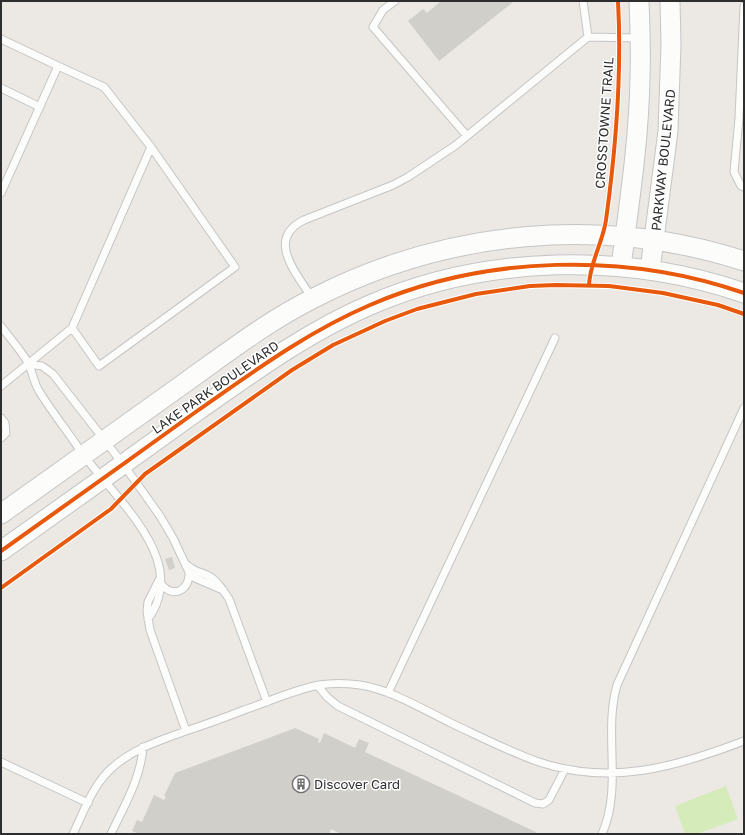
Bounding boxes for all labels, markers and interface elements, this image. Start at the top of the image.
street label: CROSSTOWNE TRAIL [591,56,617,189]
street label: PARKWAY BOULEVARD [648,88,678,232]
street label: LAKE PARK BOULEVARD [148,337,282,437]
building icon: Discover Card [291,774,311,794]
place label: Discover Card [314,776,400,792]

